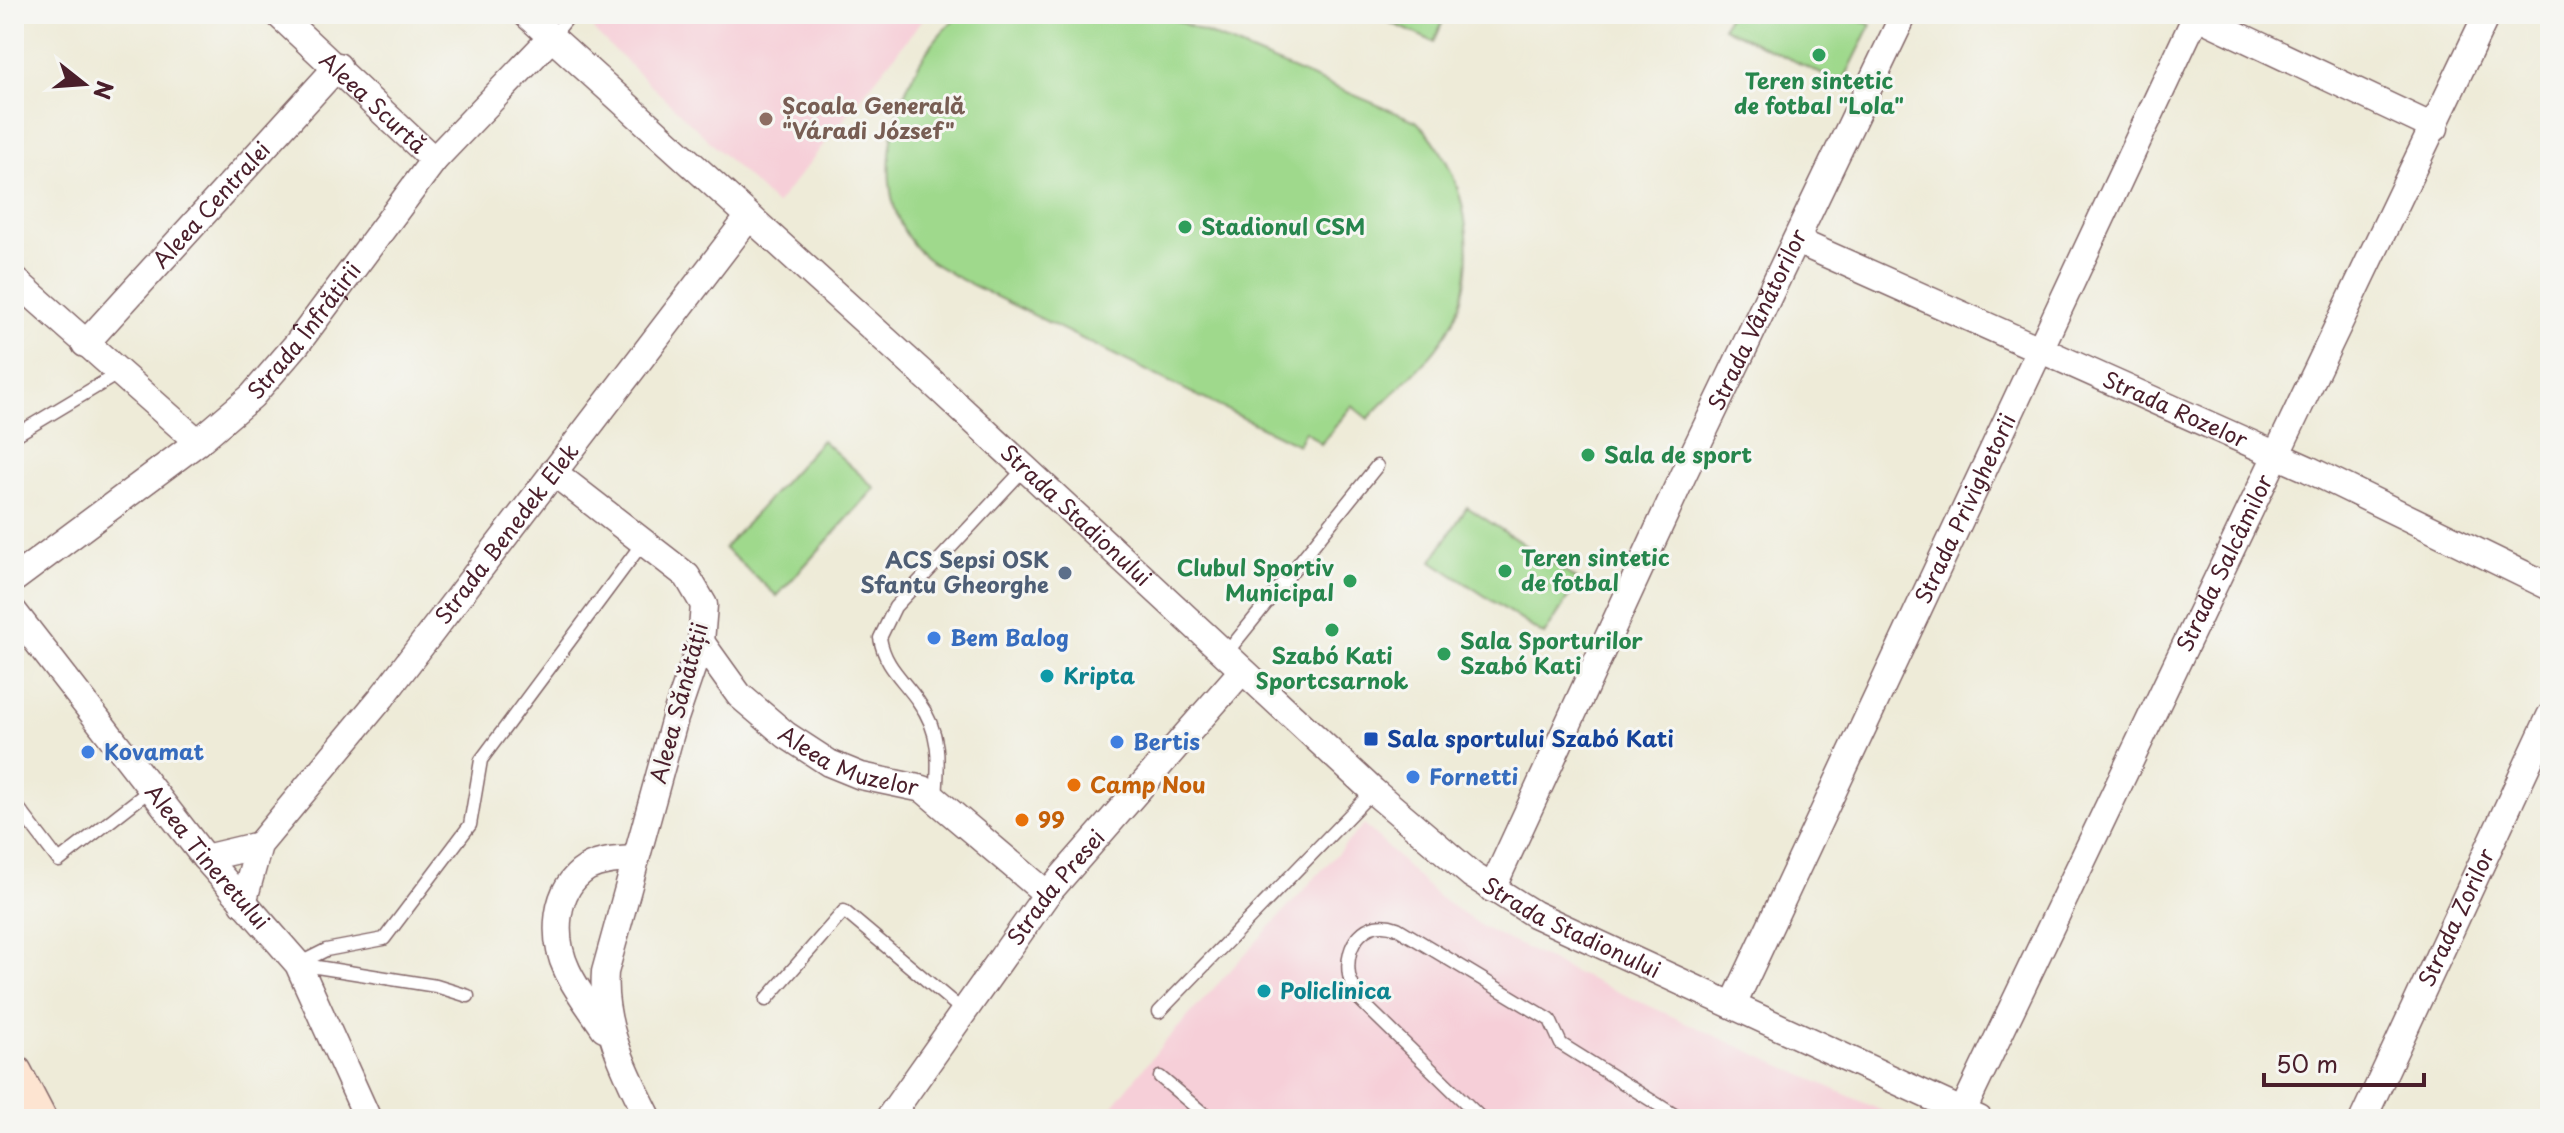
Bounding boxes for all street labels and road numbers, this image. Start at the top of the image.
street label: Aleea Scurtă [313,43,435,160]
street label: Aleea Centralei [144,133,277,275]
street label: Strada Vânătorilor [1698,222,1814,415]
street label: Strada Înfrățirii [238,254,368,406]
street label: Strada Rozelor [2098,362,2254,455]
street label: Strada Privighetorii [1905,407,2023,609]
street label: Strada Benedek Elek [426,435,586,630]
street label: Strada Stadionului [994,435,1160,593]
street label: Strada Salcâmilor [2167,468,2280,657]
street label: Aleea Sănătății [640,619,715,787]
street label: Aleea Muzelor [773,717,923,803]
street label: Aleea Tineretului [138,776,278,936]
street label: Strada Presei [998,821,1111,952]
street label: Strada Zorilor [2409,842,2502,992]
street label: Strada Stadionului [1476,868,1666,985]

